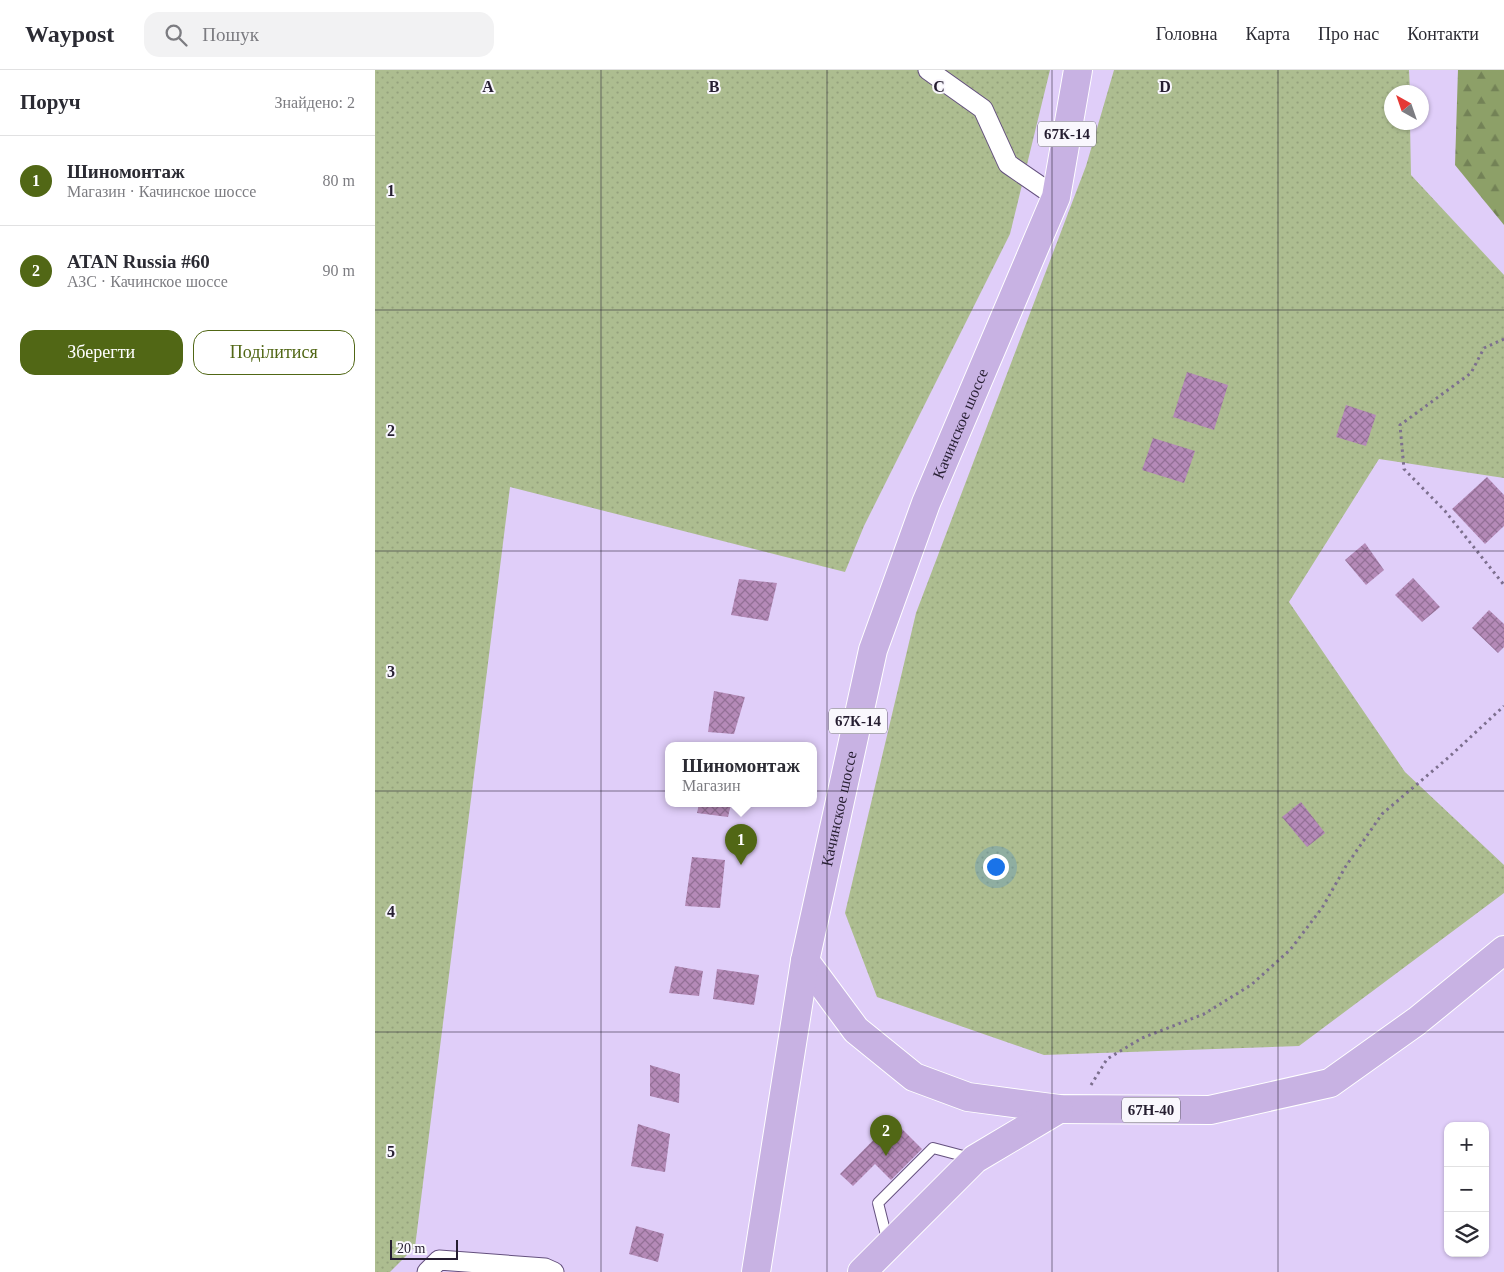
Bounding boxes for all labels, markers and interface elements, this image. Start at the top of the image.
search box [144,12,494,57]
text: Waypost [25,21,114,47]
icon: search [162,21,190,49]
text: Пошук [202,24,259,45]
text: Головна [1156,24,1217,44]
text: Карта [1245,24,1290,44]
text: Про нас [1318,24,1379,44]
text: Контакти [1407,24,1479,44]
text: A [482,78,494,95]
text: B [709,78,720,95]
text: C [933,78,945,95]
text: D [1159,78,1171,95]
north arrow [1384,85,1429,130]
text: Поруч [20,90,81,114]
text: Знайдено: 2 [275,94,355,111]
road number: 67К-14 [1038,122,1096,146]
text: Шиномонтаж [67,161,185,182]
text: 1 [32,172,40,189]
text: 80 m [323,172,355,189]
text: 1 [387,182,395,199]
text: Магазин · Качинское шоссе [67,183,256,200]
text: ATAN Russia #60 [67,251,210,272]
text: 2 [32,262,40,279]
text: 90 m [323,262,355,279]
text: АЗС · Качинское шоссе [67,273,228,290]
button: Зберегти [20,330,183,375]
button: Поділитися [193,330,355,375]
street label: Качинское шоссе [929,366,991,481]
text: 2 [387,422,395,439]
text: 3 [387,663,395,680]
road number: 67К-14 [829,708,887,734]
popup [665,742,817,807]
street label: Качинское шоссе [817,749,859,868]
text: Шиномонтаж [682,755,800,776]
text: Магазин [682,777,740,794]
pin: 1 [725,824,757,865]
your location [983,854,1009,880]
text: 4 [387,903,395,920]
road number: 67H-40 [1122,1098,1180,1122]
pin: 2 [870,1115,902,1156]
map controls [1444,1122,1489,1257]
button: + [1444,1122,1489,1167]
text: 5 [387,1143,395,1160]
button: − [1444,1167,1489,1212]
button: layers [1444,1212,1489,1257]
scale bar [390,1237,457,1260]
text: 20 m [397,1241,425,1256]

